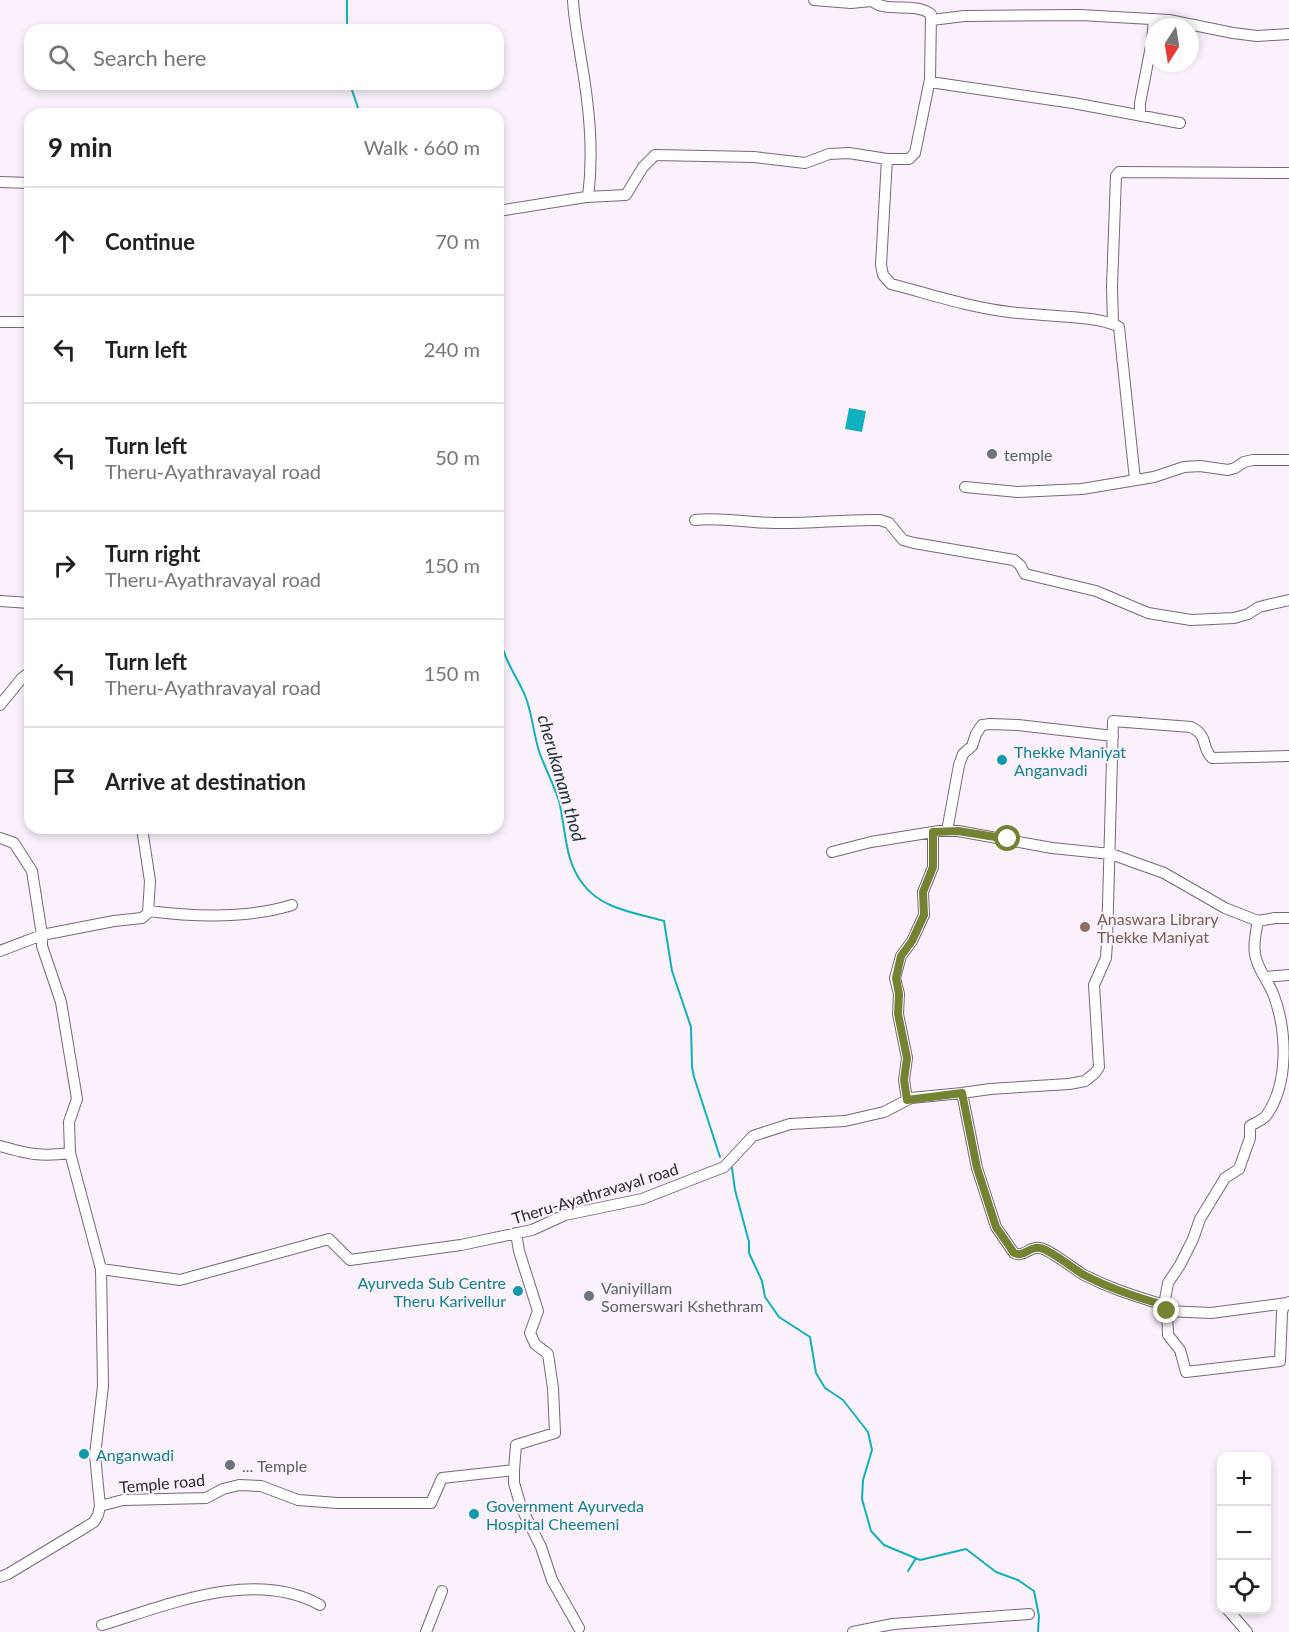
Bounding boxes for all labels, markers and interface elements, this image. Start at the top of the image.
north arrow [1145,18,1199,72]
search box [24,24,504,90]
icon: search [45,41,78,74]
text: Search here [93,44,206,71]
text: 9 min [48,131,112,163]
text: Walk · 660 m [364,135,480,159]
icon: ahead [48,225,81,258]
text: Continue [105,228,195,255]
text: 70 m [435,229,480,253]
icon: left [48,333,81,366]
text: Turn left [105,336,187,363]
text: 240 m [424,337,480,361]
text: Turn left [105,432,187,459]
icon: left [48,441,81,474]
text: 50 m [435,445,480,469]
place label: temple [1004,445,1053,464]
marker: temple [985,447,999,461]
text: Theru-Ayathravayal road [105,459,321,483]
text: Turn right [105,540,200,567]
icon: right [48,549,81,582]
text: 150 m [424,553,480,577]
text: Theru-Ayathravayal road [105,567,321,591]
text: Turn left [105,648,187,675]
icon: left [48,657,81,690]
text: 150 m [424,661,480,685]
text: Theru-Ayathravayal road [105,675,321,699]
water label: cherukanam thod [533,712,591,844]
place label: Thekke Maniyat Anganvadi [1014,742,1126,779]
marker: Thekke Maniyat Anganvadi [995,753,1009,767]
icon: arrive [48,765,81,798]
text: Arrive at destination [105,768,306,795]
route start [994,825,1020,851]
place label: Anaswara Library Thekke Maniyat [1097,909,1219,946]
marker: Anaswara Library Thekke Maniyat [1078,920,1092,934]
street label: Theru-Ayathravayal road [510,1159,680,1227]
place label: Ayurveda Sub Centre Theru Karivellur [357,1273,506,1310]
place label: Vaniyillam Somerswari Kshethram [601,1278,763,1315]
marker: Ayurveda Sub Centre Theru Karivellur [511,1284,525,1298]
marker: Vaniyillam Somerswari Kshethram [582,1289,596,1303]
route end [1153,1297,1179,1323]
place label: Anganwadi [96,1445,174,1464]
marker: Anganwadi [77,1447,91,1461]
map controls [1217,1452,1271,1614]
button: + [1217,1452,1271,1506]
place label: ... Temple [242,1456,307,1475]
marker: ... Temple [223,1458,237,1472]
street label: Temple road [118,1470,206,1496]
place label: Government Ayurveda Hospital Cheemeni [486,1496,644,1533]
button: − [1217,1506,1271,1560]
marker: Government Ayurveda Hospital Cheemeni [467,1507,481,1521]
button: locate [1217,1560,1271,1614]

